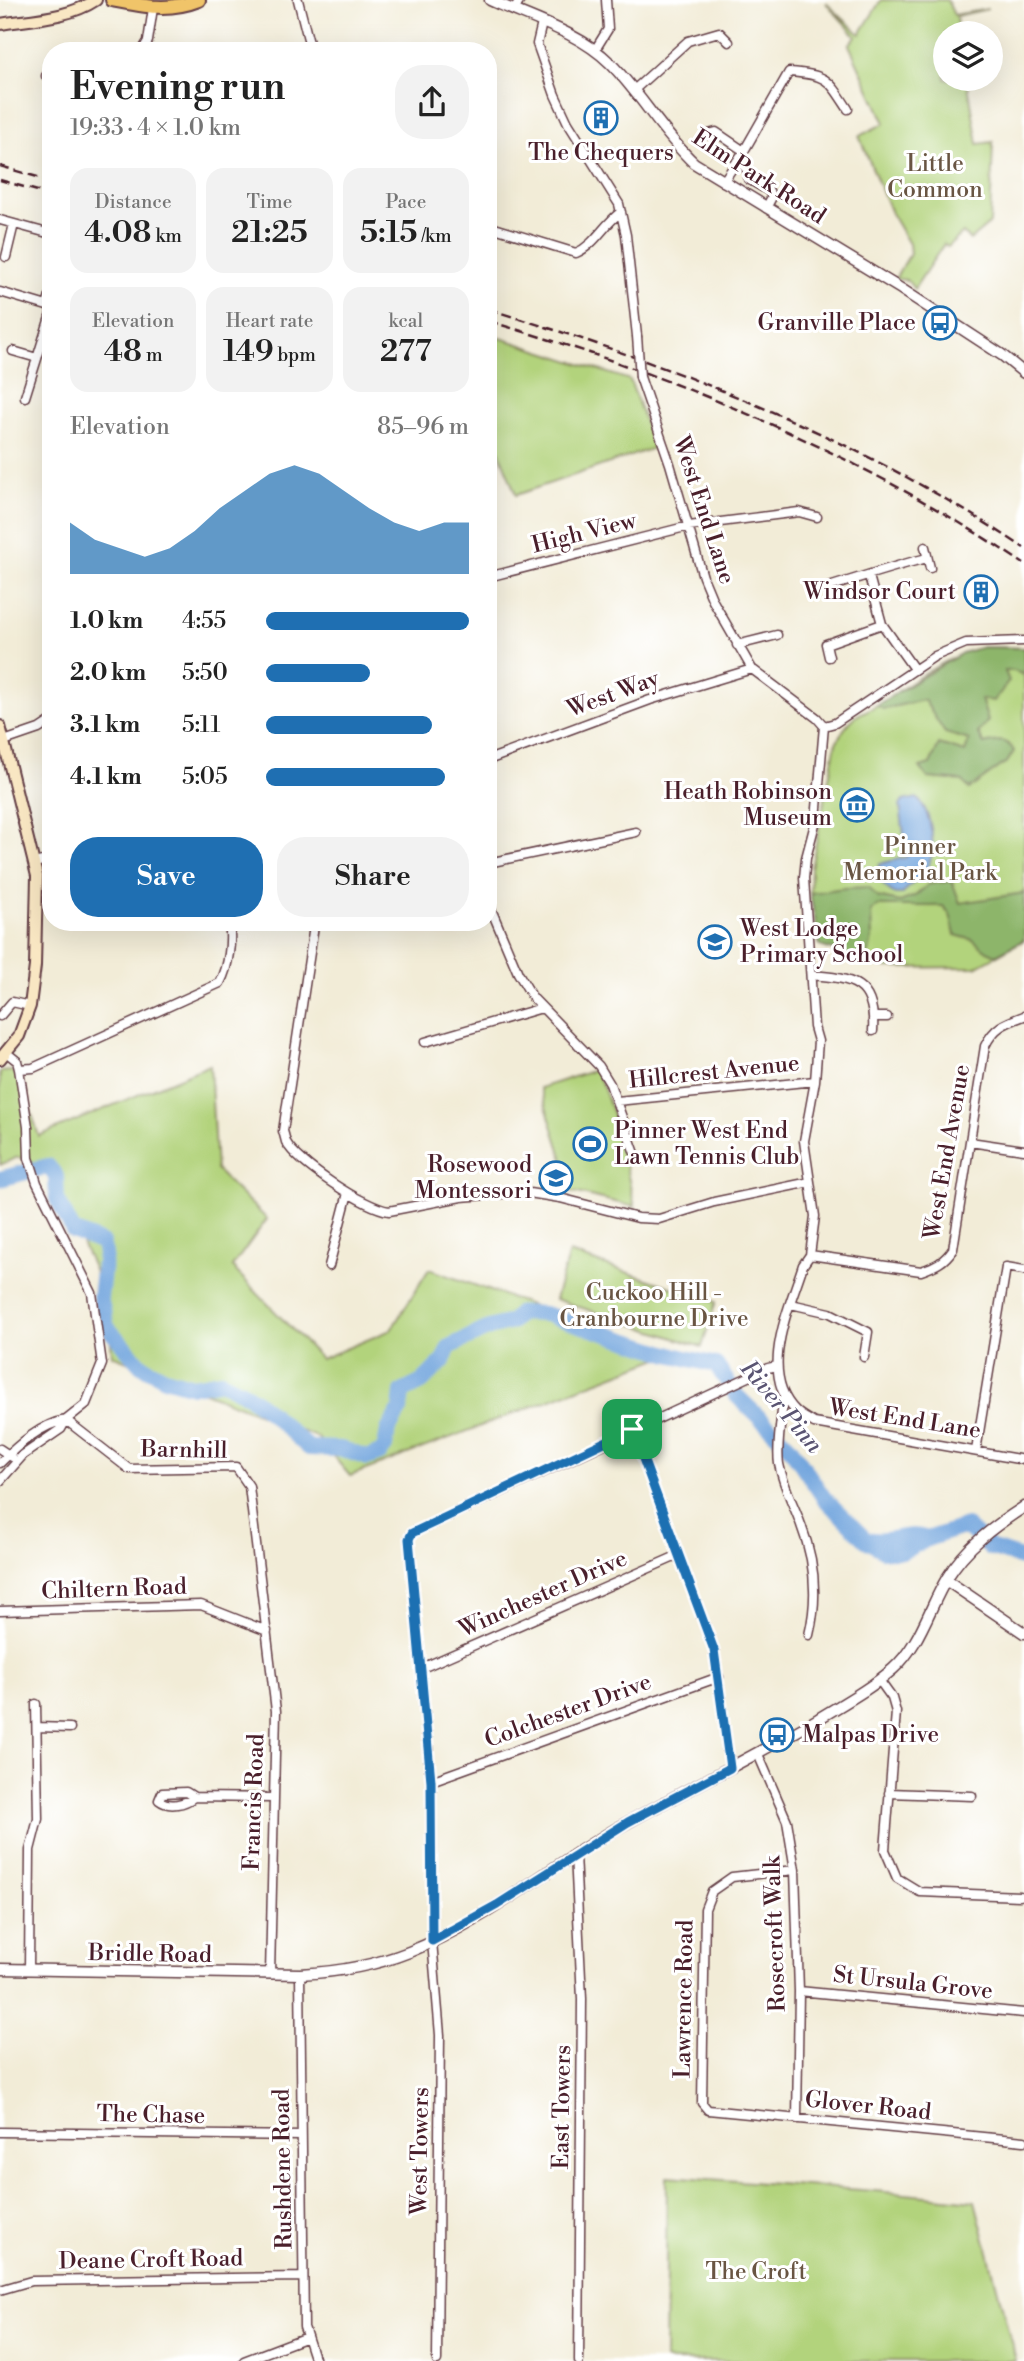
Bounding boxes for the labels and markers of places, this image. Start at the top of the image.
building icon: The Chequers [582,99,620,137]
place label: The Chequers [528,139,674,167]
bus stop icon: Granville Place [921,304,959,342]
place label: Granville Place [758,309,916,337]
building icon: Windsor Court [962,573,1000,611]
place label: Windsor Court [802,578,956,606]
place label: Heath Robinson Museum [664,778,832,832]
museum icon: Heath Robinson Museum [838,786,876,824]
place label: West Lodge Primary School [739,915,903,969]
school or university icon: West Lodge Primary School [696,923,734,961]
place label: Pinner West End Lawn Tennis Club [614,1117,799,1171]
sports icon: Pinner West End Lawn Tennis Club [571,1125,609,1163]
place label: Rosewood Montessori [414,1151,532,1205]
school or university icon: Rosewood Montessori [537,1159,575,1197]
pin [602,1399,662,1459]
bus stop icon: Malpas Drive [758,1716,796,1754]
place label: Malpas Drive [802,1721,939,1749]

